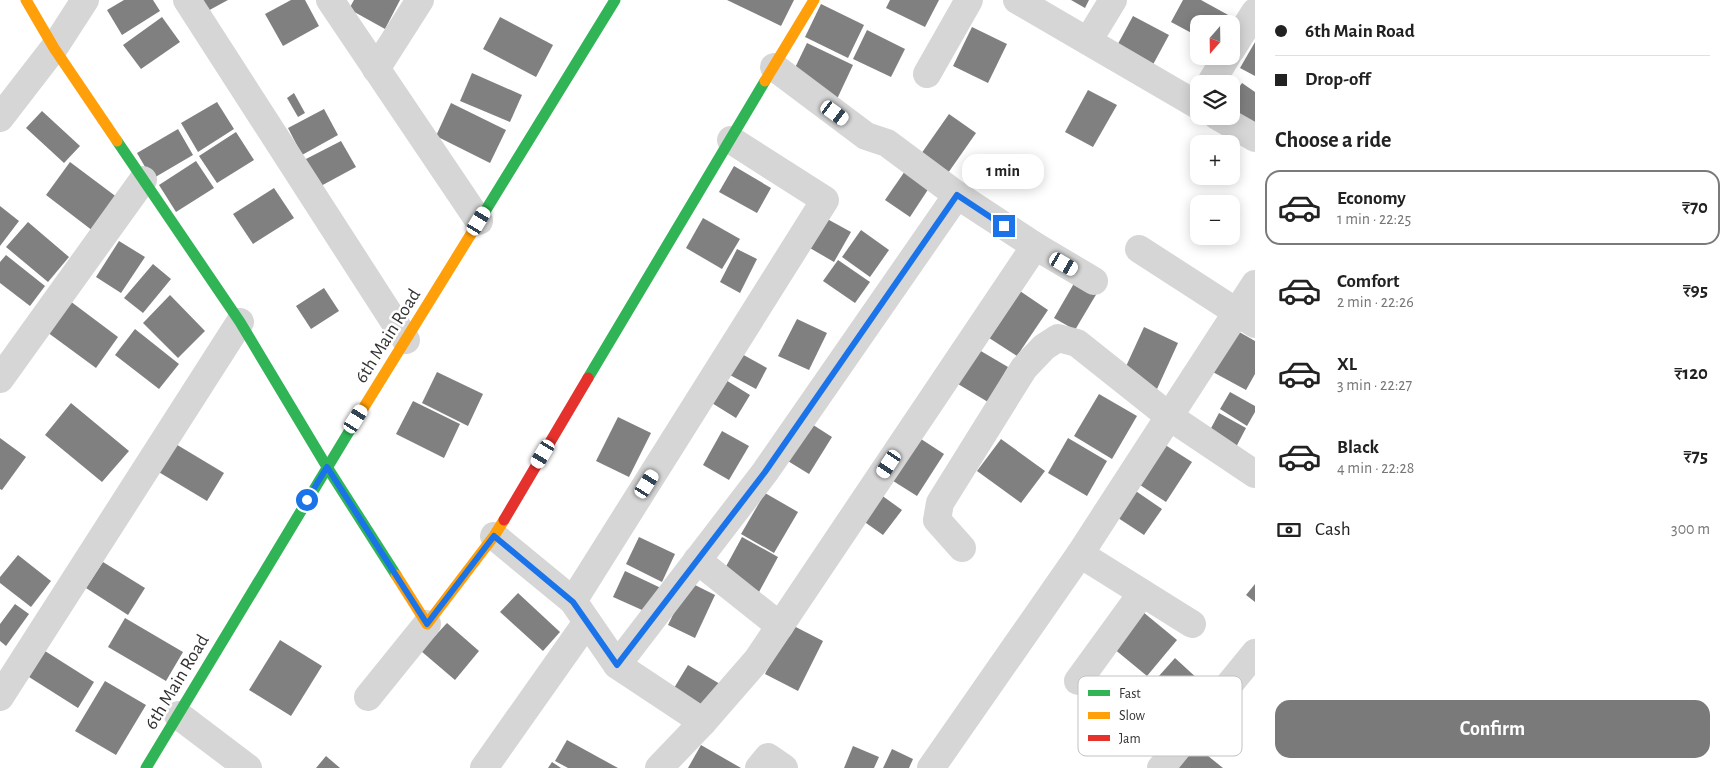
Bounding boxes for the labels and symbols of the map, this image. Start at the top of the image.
north arrow [1190,15,1240,65]
car [818,98,851,128]
callout: 1 min [963,154,1045,188]
car [464,204,493,238]
route end [993,215,1015,237]
car [1047,250,1080,278]
street label: 6th Main Road [352,286,424,386]
car [341,402,370,436]
car [528,437,557,471]
car [874,447,903,481]
car [632,467,661,501]
route start [296,489,318,511]
street label: 6th Main Road [141,631,213,733]
legend [1078,676,1242,756]
text: Fast [1119,687,1141,701]
text: Slow [1119,709,1146,723]
text: Jam [1119,732,1141,746]

